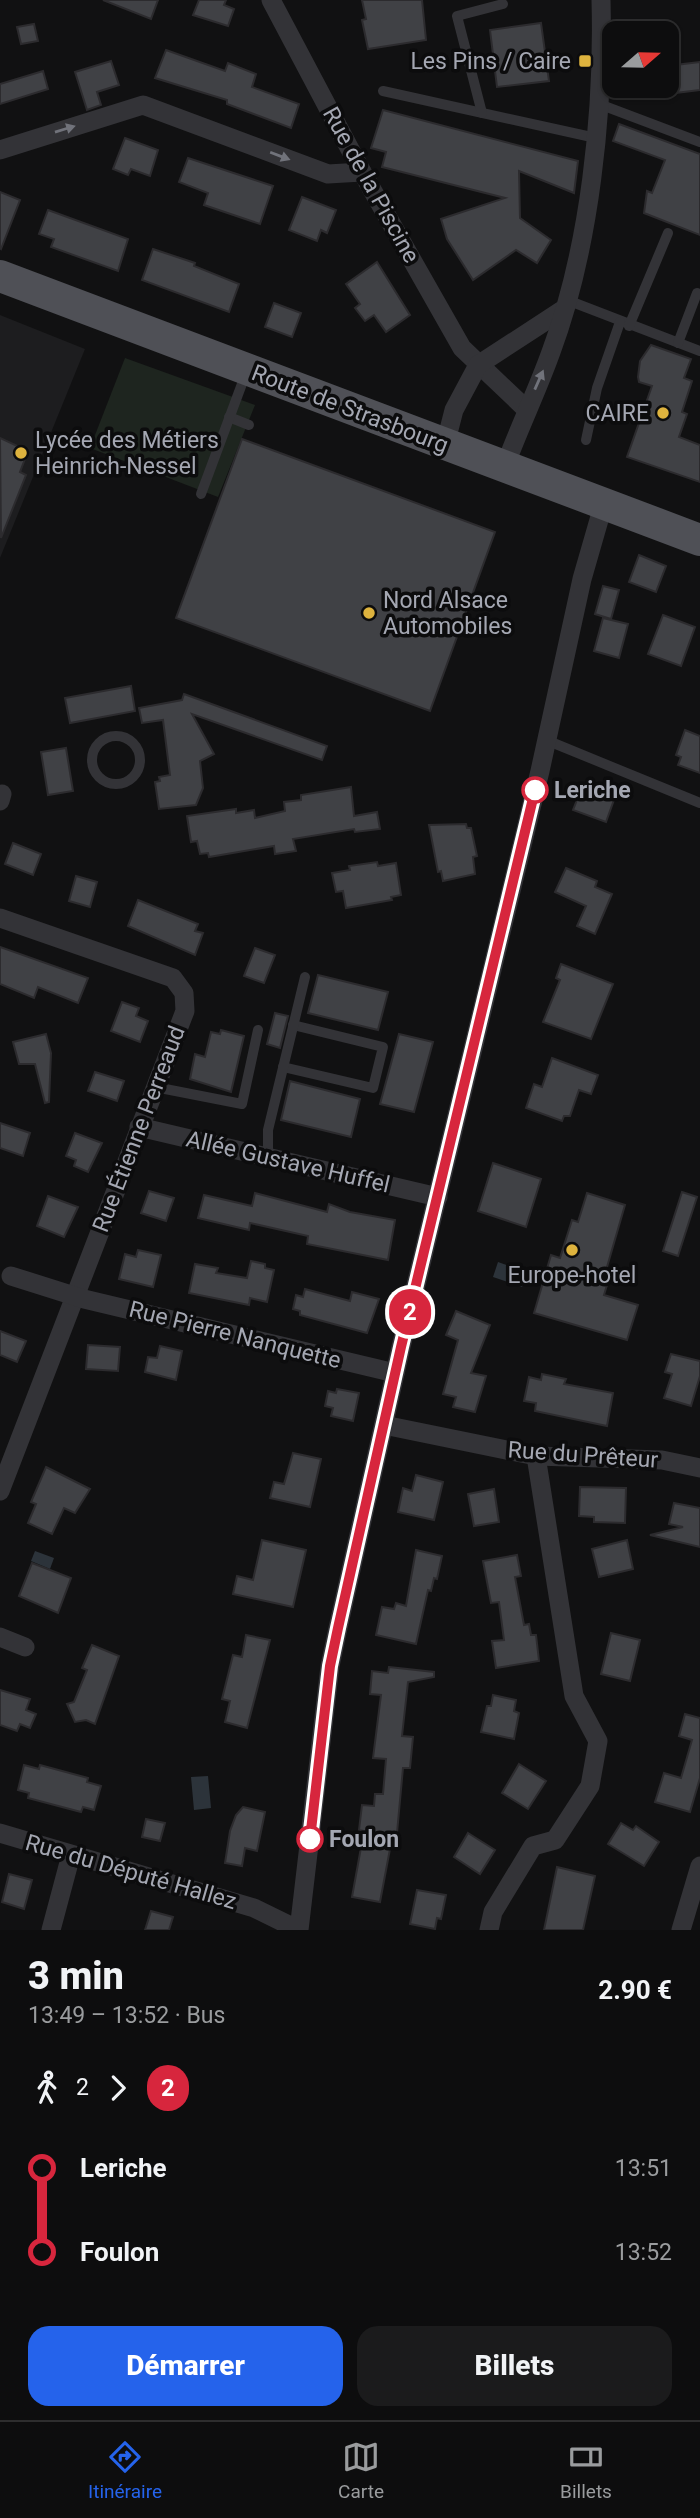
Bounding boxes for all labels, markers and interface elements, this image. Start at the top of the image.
north arrow [602,21,679,98]
map controls [602,21,679,98]
place label: Les Pins / Caire [410,48,571,75]
marker: Les Pins / Caire [577,53,593,69]
street label: Rue de la Piscine [317,102,425,268]
one-way arrow [55,124,76,134]
one-way arrow [269,151,290,162]
street label: Route de Strasbourg [248,359,452,459]
one-way arrow [533,370,545,390]
place label: CAIRE [586,400,649,427]
marker: CAIRE [655,405,671,421]
place label: Lycée des Métiers Heinrich-Nessel [35,427,219,480]
marker: Lycée des Métiers Heinrich-Nessel [13,445,29,461]
place label: Nord Alsace Automobiles [383,587,512,640]
marker: Nord Alsace Automobiles [361,605,377,621]
marker: Leriche [522,777,548,803]
place label: Leriche [554,777,631,804]
street label: Rue Étienne Perreaud [86,1022,191,1236]
street label: Allée Gustave Huffel [184,1125,392,1199]
marker: Europe-hotel [564,1242,580,1258]
place label: Europe-hotel [508,1262,636,1289]
line badge: 2 [387,1289,433,1335]
street label: Rue Pierre Nanquette [126,1296,344,1374]
text: 2 [403,1298,417,1326]
street label: Rue du Prêteur [507,1436,659,1474]
marker: Foulon [297,1826,323,1852]
place label: Foulon [329,1826,399,1853]
street label: Rue du Député Hallez [22,1829,240,1915]
text: 3 min [28,1954,124,1998]
text: 2.90 € [598,1975,672,2005]
text: 13:49 – 13:52 · Bus [28,2002,225,2029]
icon: walk [28,2069,66,2107]
icon: forward [99,2069,137,2107]
text: 2 [76,2074,89,2101]
text: 2 [161,2074,175,2102]
text: Leriche [80,2153,167,2183]
text: 13:51 [615,2155,672,2182]
text: Foulon [80,2237,159,2267]
text: 13:52 [615,2239,672,2266]
button: Démarrer [28,2326,343,2406]
button: Billets [357,2326,672,2406]
tab: Itinéraire [88,2438,162,2503]
tab: Carte [338,2438,384,2503]
tab: Billets [560,2438,612,2503]

